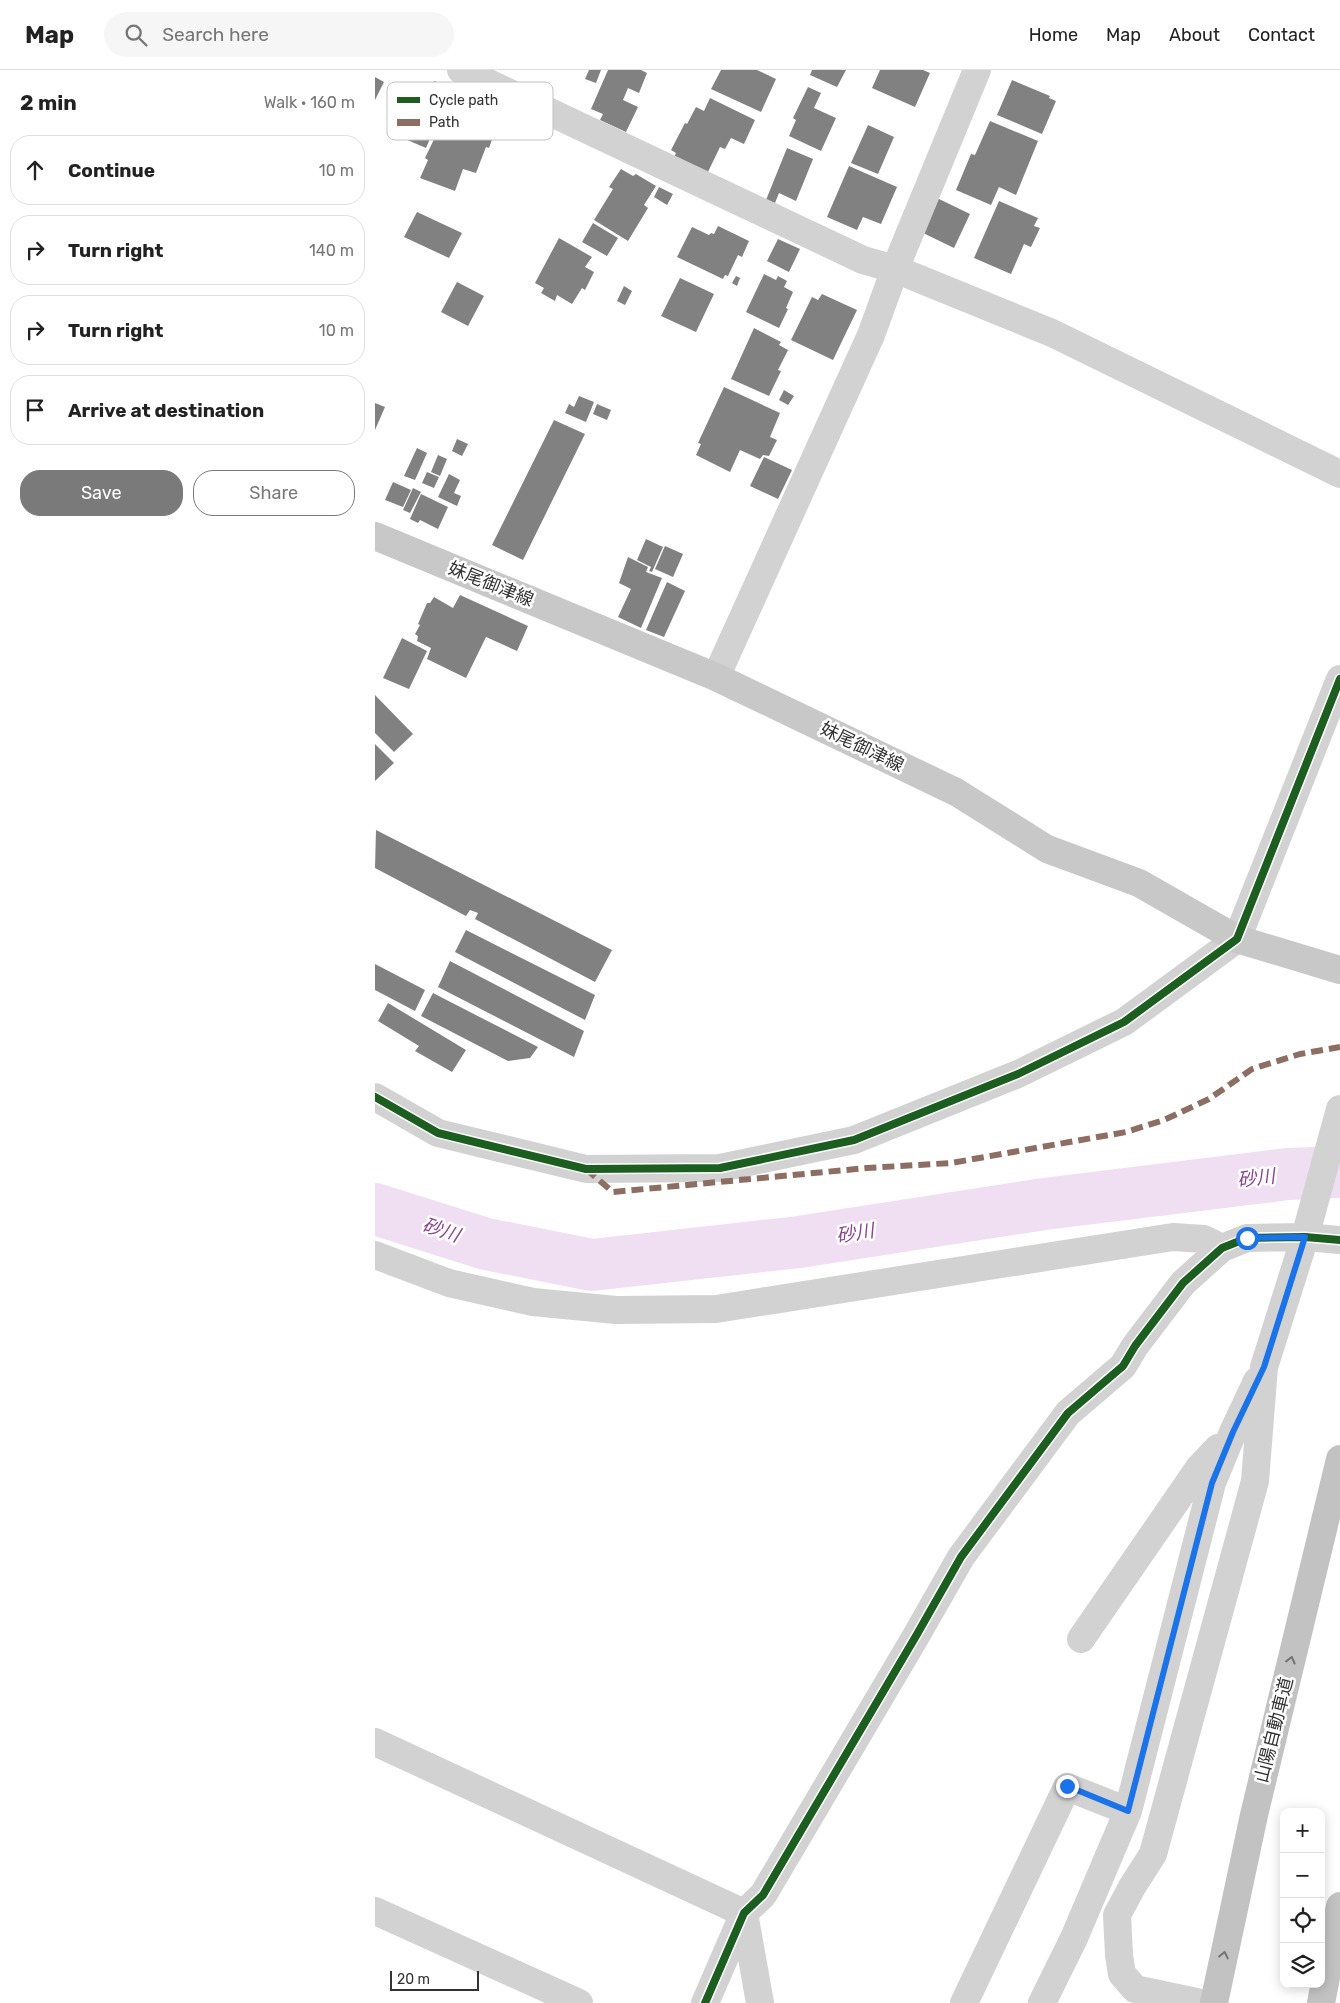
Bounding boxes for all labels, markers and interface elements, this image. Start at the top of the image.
search box [104,12,454,57]
text: Map [25,21,74,49]
icon: search [122,21,150,49]
text: Search here [162,23,269,46]
text: Home [1029,24,1078,46]
text: Map [1106,24,1141,46]
text: About [1169,24,1220,46]
text: Contact [1248,24,1315,46]
legend [387,82,553,140]
text: 2 min [20,90,77,115]
text: Cycle path [429,92,498,109]
text: Walk · 160 m [264,93,355,112]
text: Path [429,114,460,131]
icon: ahead [21,156,49,184]
text: Continue [68,159,155,182]
text: 10 m [319,161,354,180]
icon: right [21,236,49,264]
text: Turn right [68,239,163,262]
text: 140 m [309,241,354,260]
icon: right [21,316,49,344]
text: Turn right [68,319,163,342]
text: 10 m [319,321,354,340]
icon: arrive [21,396,49,424]
text: Arrive at destination [68,399,264,422]
button: Save [20,470,183,516]
button: Share [193,470,355,516]
street label: 妹尾御津線 [445,557,537,611]
street label: 妹尾御津線 [817,717,907,777]
water label: 砂川 [1236,1164,1278,1192]
water label: 砂川 [419,1213,465,1247]
water label: 砂川 [834,1218,878,1247]
route start [1236,1227,1259,1250]
one-way arrow [1285,1656,1296,1665]
street label: 山陽自動車道 [1250,1675,1298,1785]
route end [1056,1775,1079,1798]
map controls [1280,1808,1325,1988]
button: + [1280,1808,1325,1853]
button: − [1280,1853,1325,1898]
button: locate [1280,1898,1325,1943]
button: layers [1280,1943,1325,1988]
one-way arrow [1218,1951,1229,1960]
scale bar [390,1968,479,1991]
text: 20 m [397,1971,430,1988]

